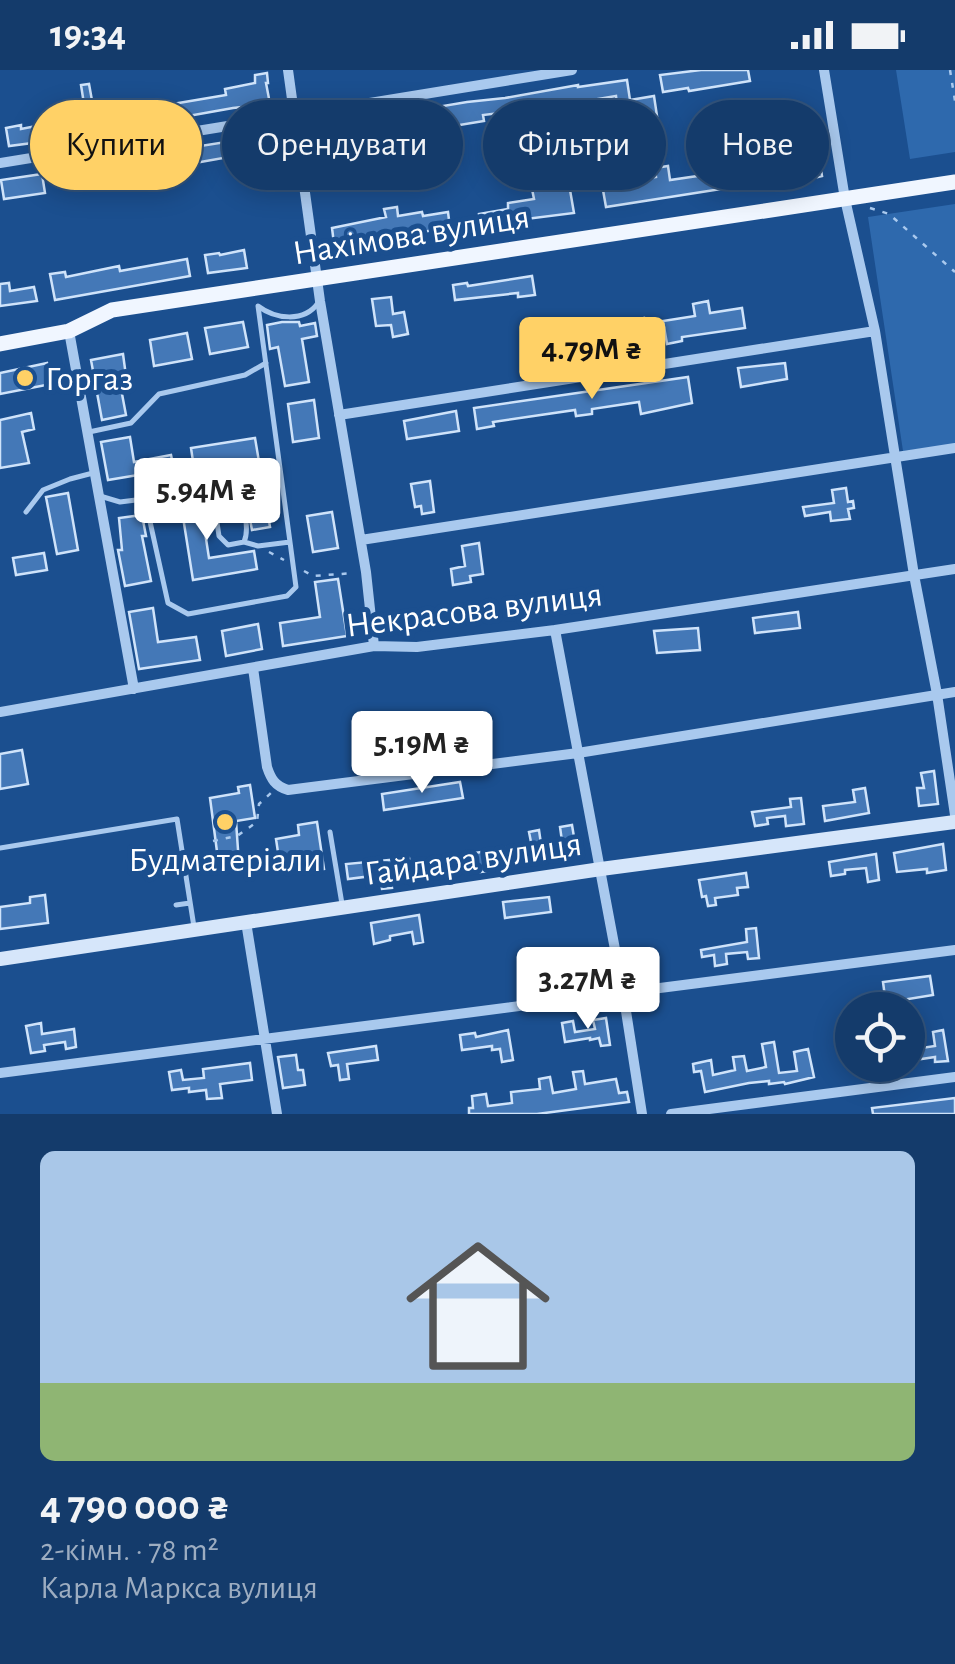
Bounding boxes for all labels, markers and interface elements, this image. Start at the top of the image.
text: 19:34 [50,16,126,54]
chip: Купити [30,100,202,190]
chip: Орендувати [222,100,463,190]
chip: Фільтри [483,100,666,190]
chip: Нове [686,100,829,190]
street label: Нахімова вулиця [290,199,532,271]
pin: 4.79M ₴ [500,317,684,402]
text: 4.79M ₴ [541,333,643,365]
place label: Горгаз [45,362,133,397]
marker: Горгаз [14,367,36,389]
pin: 5.94M ₴ [115,458,299,543]
text: 5.94M ₴ [156,474,258,506]
street label: Некрасова вулиця [344,577,604,644]
pin: 5.19M ₴ [330,711,514,796]
text: 5.19M ₴ [374,727,470,759]
marker: Будматеріали [214,811,236,833]
street label: Гайдара вулиця [362,827,584,892]
place label: Будматеріали [128,843,322,878]
pin: 3.27M ₴ [496,947,680,1032]
text: 3.27M ₴ [539,963,637,995]
map controls [835,992,925,1082]
button: locate [835,992,925,1082]
icon: home [388,1216,568,1396]
text: 4 790 000 ₴ [40,1485,230,1527]
text: 2-кімн. · 78 m² [40,1534,219,1566]
text: Карла Маркса вулиця [40,1572,318,1604]

